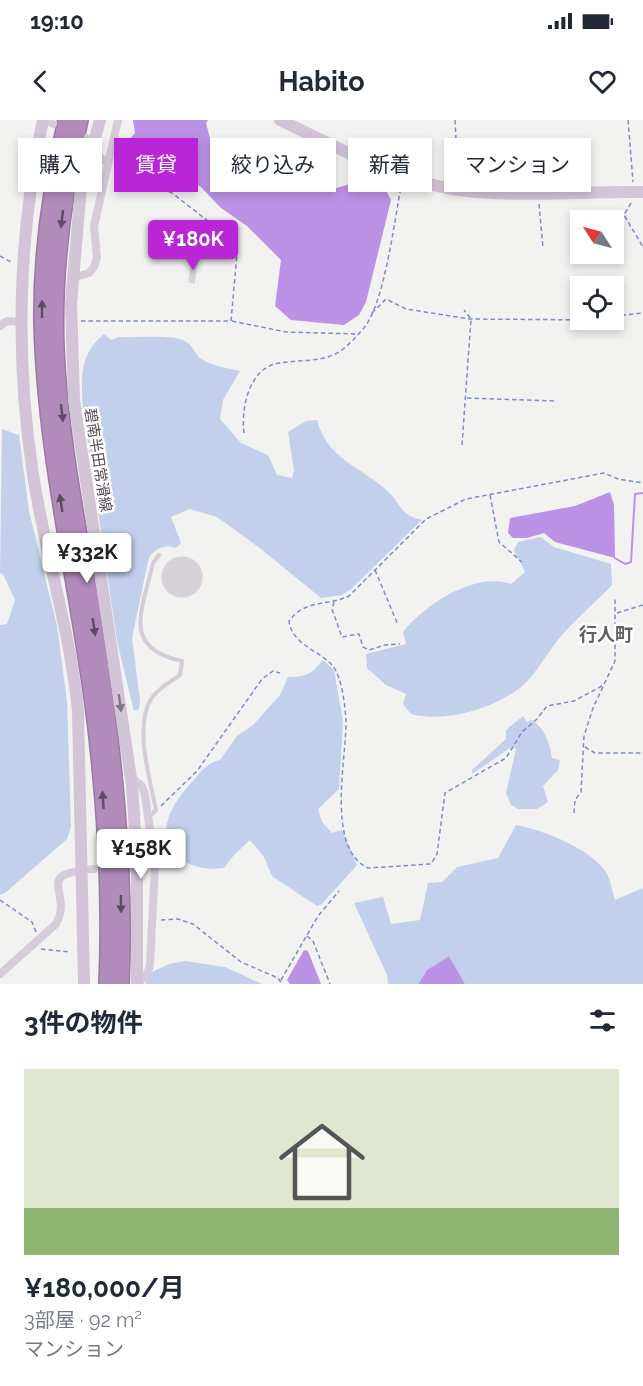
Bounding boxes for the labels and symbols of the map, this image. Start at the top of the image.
one-way arrow [57,209,66,228]
north arrow [570,210,624,264]
pin: ¥180K [151,220,235,271]
one-way arrow [37,299,47,318]
one-way arrow [57,404,67,423]
street label: 碧南半田常滑線 [81,407,115,513]
one-way arrow [57,493,66,512]
pin: ¥332K [45,533,129,584]
one-way arrow [90,617,99,636]
district label: 行人町 [579,624,633,645]
one-way arrow [116,694,125,713]
one-way arrow [98,790,108,809]
pin: ¥158K [99,829,183,880]
one-way arrow [116,895,126,914]

